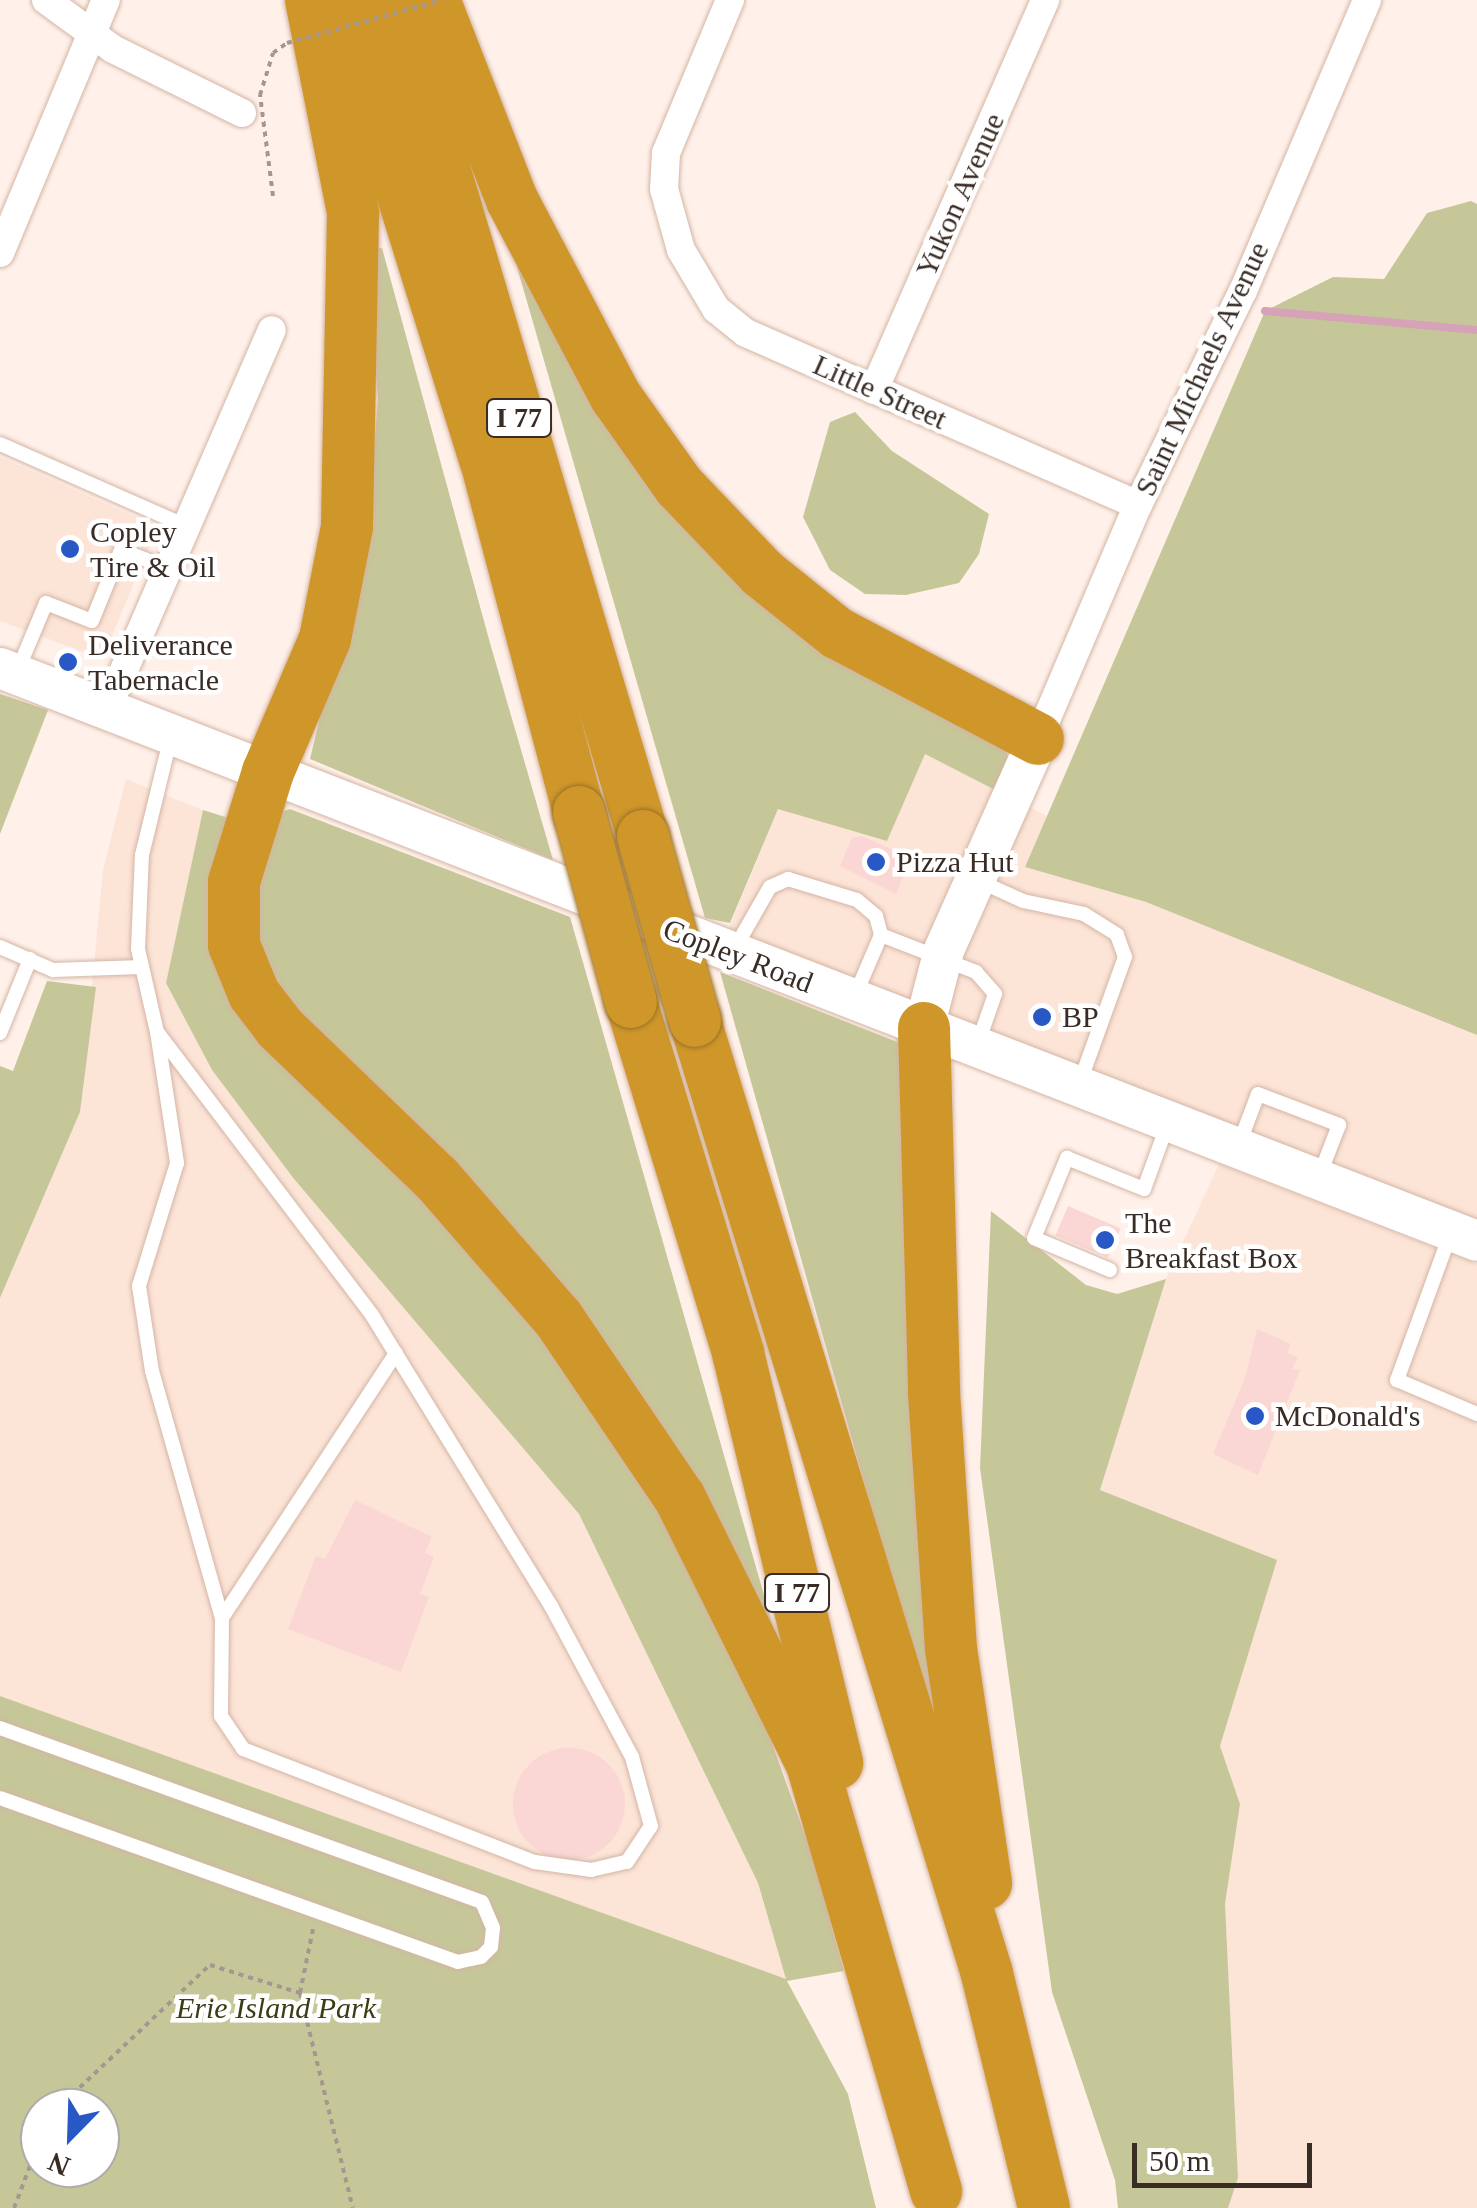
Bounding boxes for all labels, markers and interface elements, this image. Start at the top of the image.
street label: Yukon Avenue [908,107,1012,283]
street label: Saint Michaels Avenue [1127,236,1277,502]
street label: Little Street [808,347,952,437]
road number: I 77 [484,395,554,441]
place label: Copley Tire & Oil [90,514,216,584]
marker: Copley Tire & Oil [59,538,81,560]
place label: Deliverance Tabernacle [88,627,233,698]
marker: Deliverance Tabernacle [57,651,79,673]
place label: Pizza Hut [896,844,1013,880]
marker: Pizza Hut [865,851,887,873]
street label: Copley Road [658,911,818,1001]
place label: BP [1062,999,1099,1035]
marker: BP [1031,1006,1053,1028]
place label: The Breakfast Box [1125,1205,1297,1276]
marker: The Breakfast Box [1094,1229,1116,1251]
place label: McDonald's [1275,1398,1420,1434]
marker: McDonald's [1244,1405,1266,1427]
road number: I 77 [762,1570,832,1616]
park label: Erie Island Park [176,1990,376,2026]
north arrow [20,2088,120,2188]
scale bar [1137,2123,1317,2185]
text: 50 m [1149,2144,1210,2177]
text: N [44,2146,74,2182]

